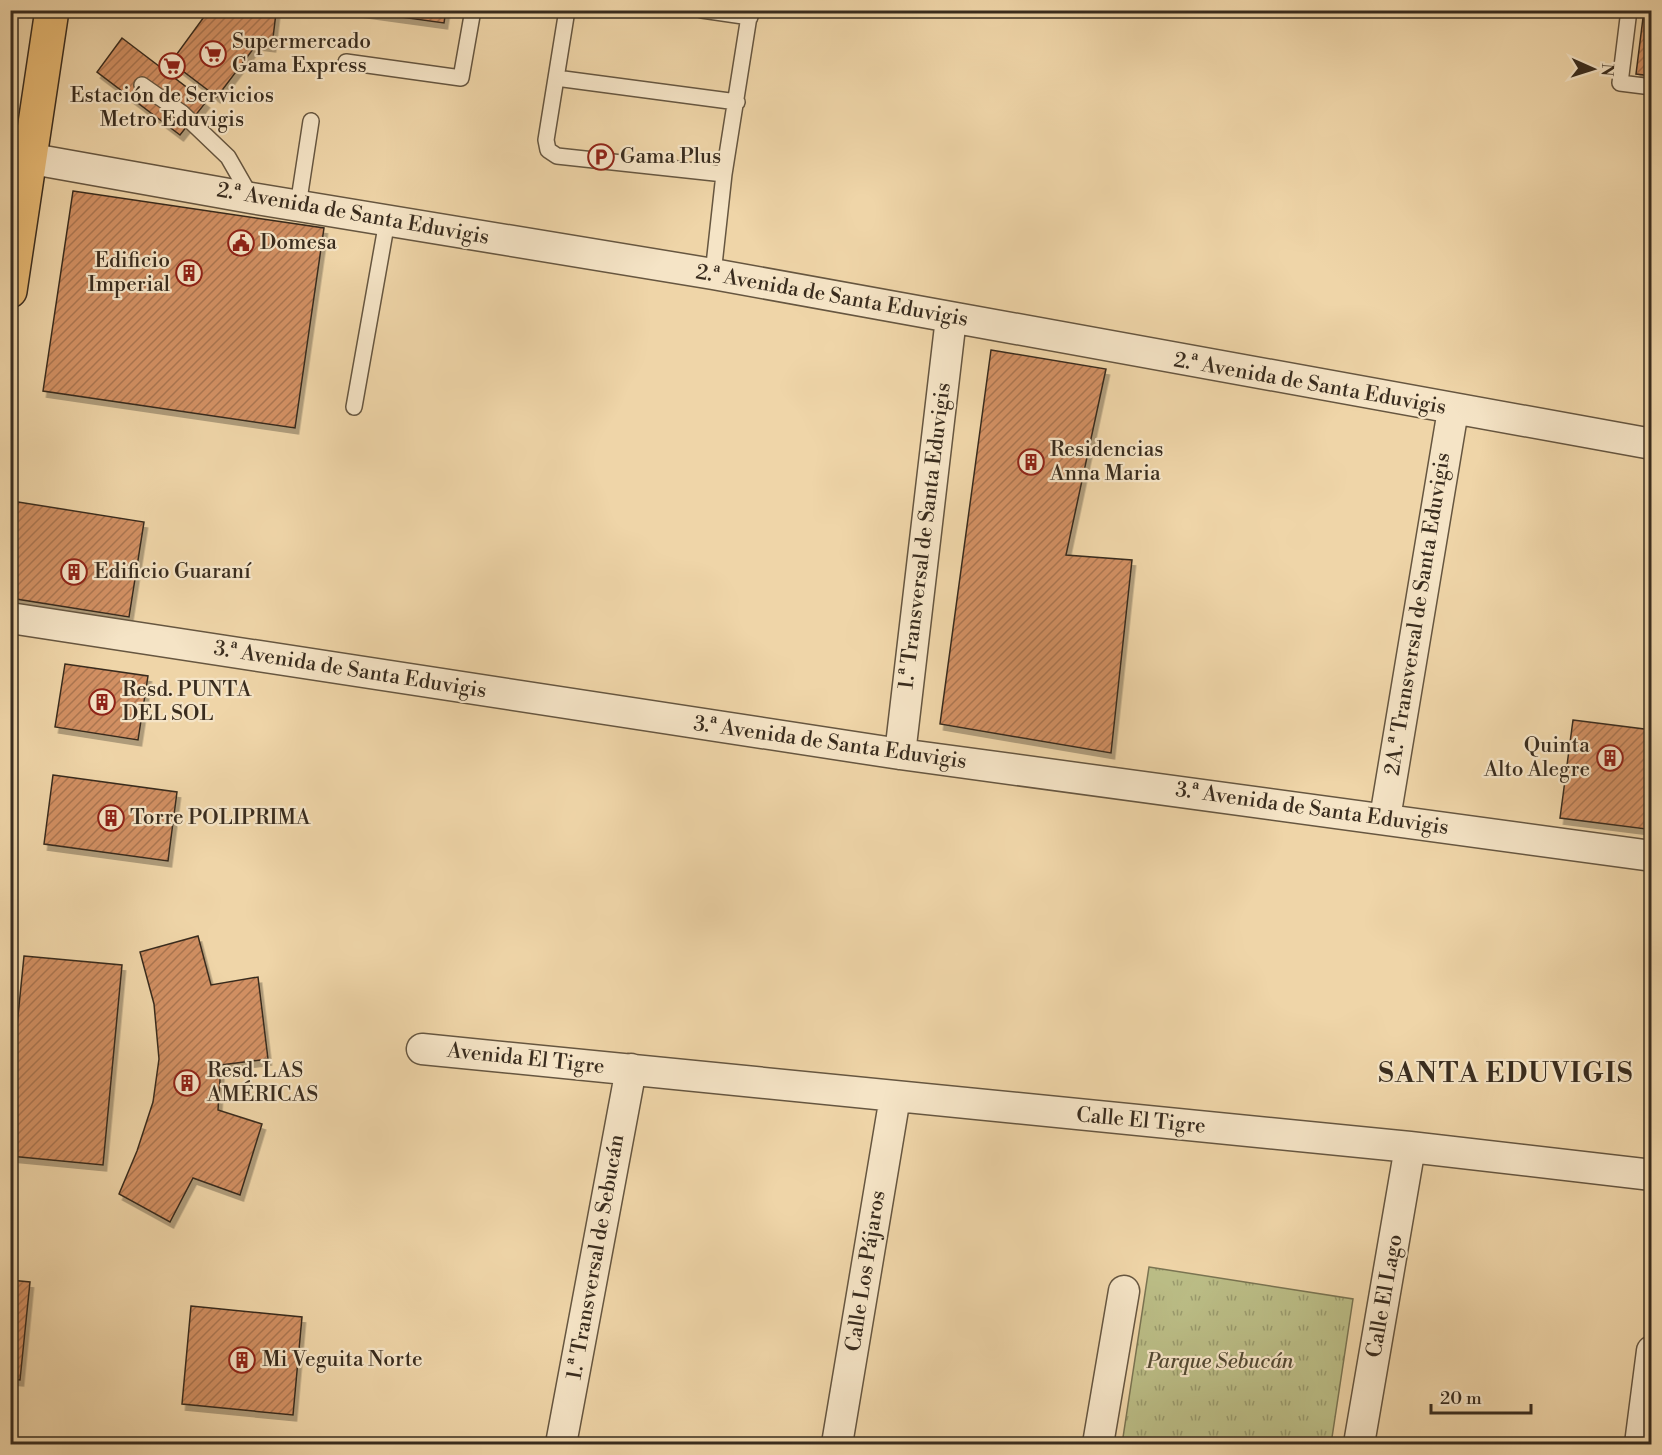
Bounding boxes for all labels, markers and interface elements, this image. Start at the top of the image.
place label: Supermercado Gama Express [232,29,371,79]
supermarket icon: Supermercado Gama Express [198,39,228,69]
north arrow [1563,39,1623,99]
supermarket icon: Estación de Servicios Metro Eduvigis [157,51,187,81]
text: N [1597,63,1617,77]
place label: Estación de Servicios Metro Eduvigis [70,83,274,133]
parking icon: Gama Plus [586,142,616,172]
place label: Gama Plus [620,144,721,170]
street label: 2.ª Avenida de Santa Eduvigis [215,177,491,251]
public building icon: Domesa [226,228,256,258]
place label: Domesa [260,230,337,256]
place label: Edificio Imperial [88,248,170,298]
building icon: Edificio Imperial [174,258,204,288]
street label: 2.ª Avenida de Santa Eduvigis [694,259,970,333]
street label: 2.ª Avenida de Santa Eduvigis [1172,347,1448,421]
street label: 1.ª Transversal de Santa Eduvigis [893,381,957,691]
place label: Residencias Anna Maria [1049,437,1163,487]
building icon: Residencias Anna Maria [1016,447,1046,477]
street label: 2A.ª Transversal de Santa Eduvigis [1380,451,1456,777]
building icon: Edificio Guaraní [59,557,89,587]
place label: Edificio Guaraní [94,559,252,585]
street label: 3.ª Avenida de Santa Eduvigis [212,636,488,704]
place label: Resd. PUNTA DEL SOL [122,677,252,727]
building icon: Resd. PUNTA DEL SOL [87,687,117,717]
street label: 3.ª Avenida de Santa Eduvigis [692,711,968,775]
place label: Quinta Alto Alegre [1483,733,1590,783]
building icon: Quinta Alto Alegre [1595,743,1625,773]
street label: 3.ª Avenida de Santa Eduvigis [1174,777,1450,841]
building icon: Torre POLIPRIMA [96,803,126,833]
place label: Torre POLIPRIMA [130,805,311,831]
street label: Avenida El Tigre [445,1038,606,1080]
district label: SANTA EDUVIGIS [1378,1057,1634,1091]
place label: Resd. LAS AMÉRICAS [206,1058,318,1108]
building icon: Resd. LAS AMÉRICAS [172,1068,202,1098]
street label: Calle El Tigre [1075,1102,1207,1140]
street label: 1.ª Transversal de Sebucán [562,1132,630,1382]
street label: Calle Los Pájaros [840,1189,892,1353]
street label: Calle El Lago [1361,1232,1409,1360]
building icon: Mi Veguita Norte [227,1345,257,1375]
place label: Mi Veguita Norte [262,1347,423,1373]
park label: Parque Sebucán [1145,1349,1294,1375]
scale bar [1431,1377,1532,1415]
text: 20 m [1440,1387,1482,1410]

